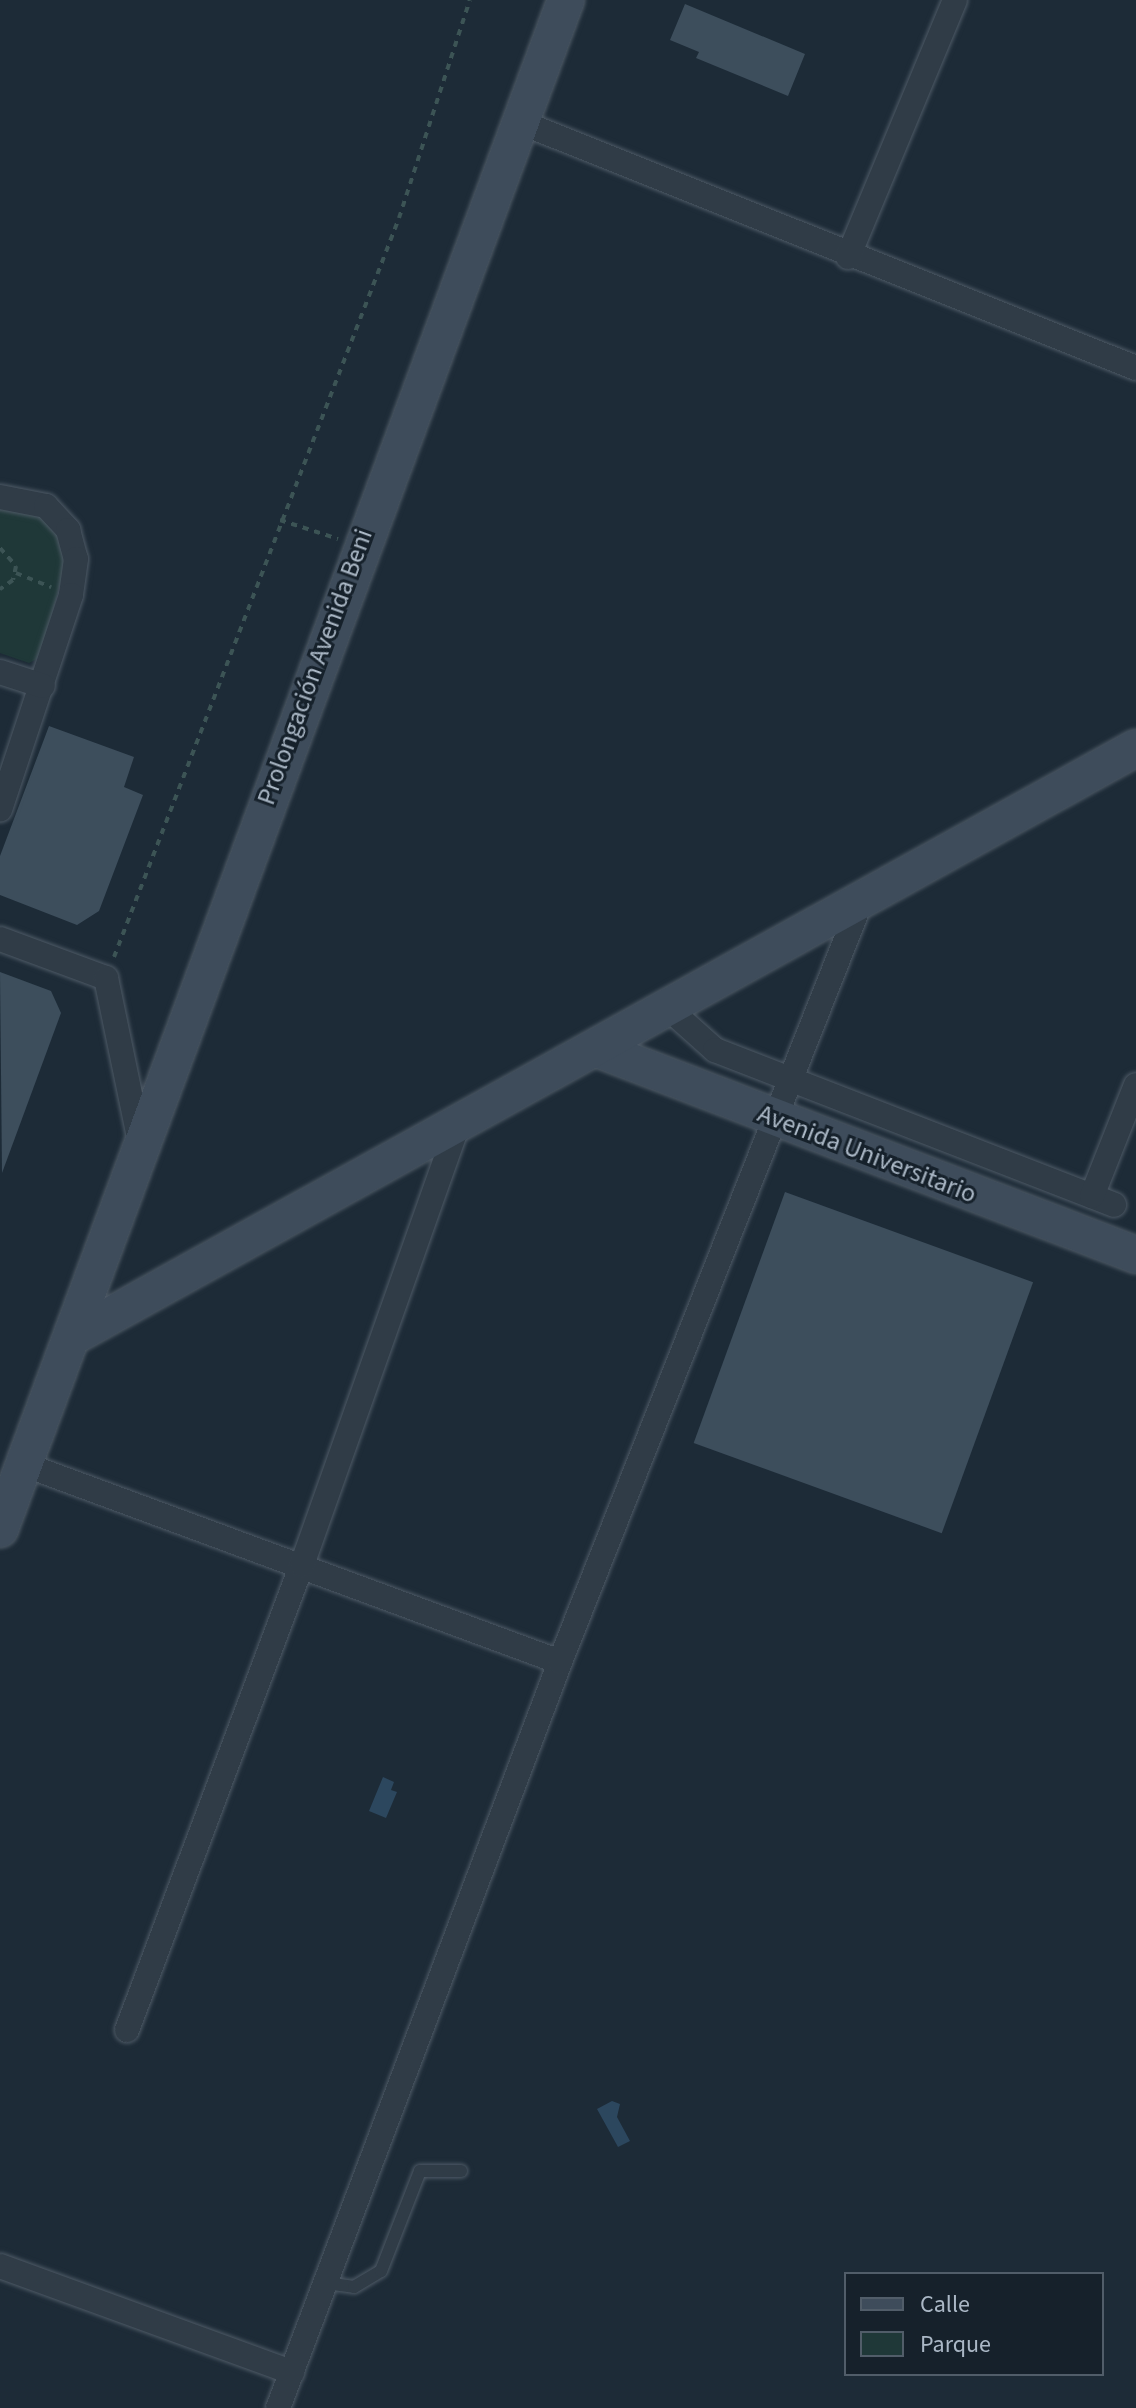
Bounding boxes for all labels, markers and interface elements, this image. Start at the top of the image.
street label: Prolongación Avenida Beni [251,525,379,809]
street label: Avenida Universitario [753,1098,981,1210]
legend [844,2272,1104,2376]
text: Calle [920,2287,970,2322]
text: Parque [920,2327,991,2362]

